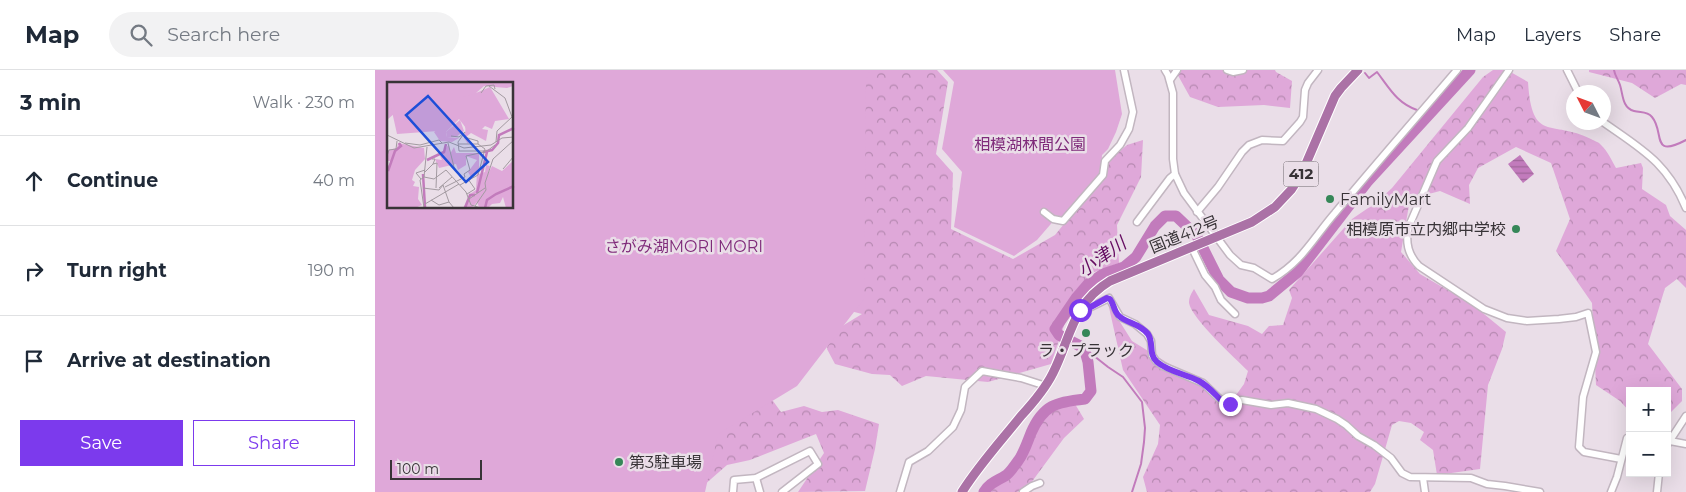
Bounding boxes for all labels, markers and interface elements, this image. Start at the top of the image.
search box [109,12,459,57]
text: Map [25,20,79,49]
icon: search [127,21,155,49]
text: Search here [167,23,280,46]
text: Map [1456,24,1496,46]
text: Layers [1524,24,1581,46]
text: Share [1609,24,1661,46]
inset map [387,82,514,209]
north arrow [1566,85,1611,130]
text: 3 min [20,90,81,115]
text: Walk · 230 m [253,93,355,112]
park label: 相模湖林間公園 [974,135,1086,154]
road number: 412 [1283,162,1319,186]
icon: ahead [20,167,48,195]
text: Continue [67,169,158,192]
text: 40 m [313,171,355,190]
place label: FamilyMart [1340,190,1432,209]
marker: FamilyMart [1324,193,1336,205]
street label: 国道412号 [1147,212,1222,257]
place label: 相模原市立内郷中学校 [1346,220,1506,239]
marker: 相模原市立内郷中学校 [1510,223,1522,235]
water label: 小津川 [1074,231,1132,281]
park label: さがみ湖MORI MORI [605,237,763,256]
icon: right [20,257,48,285]
text: Turn right [67,259,167,282]
text: 190 m [308,261,355,280]
route start [1069,299,1092,322]
marker: ラ・プラック [1080,327,1092,339]
place label: ラ・プラック [1038,341,1134,360]
icon: arrive [20,347,48,375]
text: Arrive at destination [67,349,271,372]
map controls [1626,387,1671,477]
button: + [1626,387,1671,432]
route end [1219,393,1242,416]
button: Save [20,420,183,466]
button: Share [193,420,355,466]
button: − [1626,432,1671,477]
place label: 第3駐車場 [629,453,702,472]
marker: 第3駐車場 [613,456,625,468]
scale bar [390,457,483,480]
text: 100 m [397,460,439,478]

